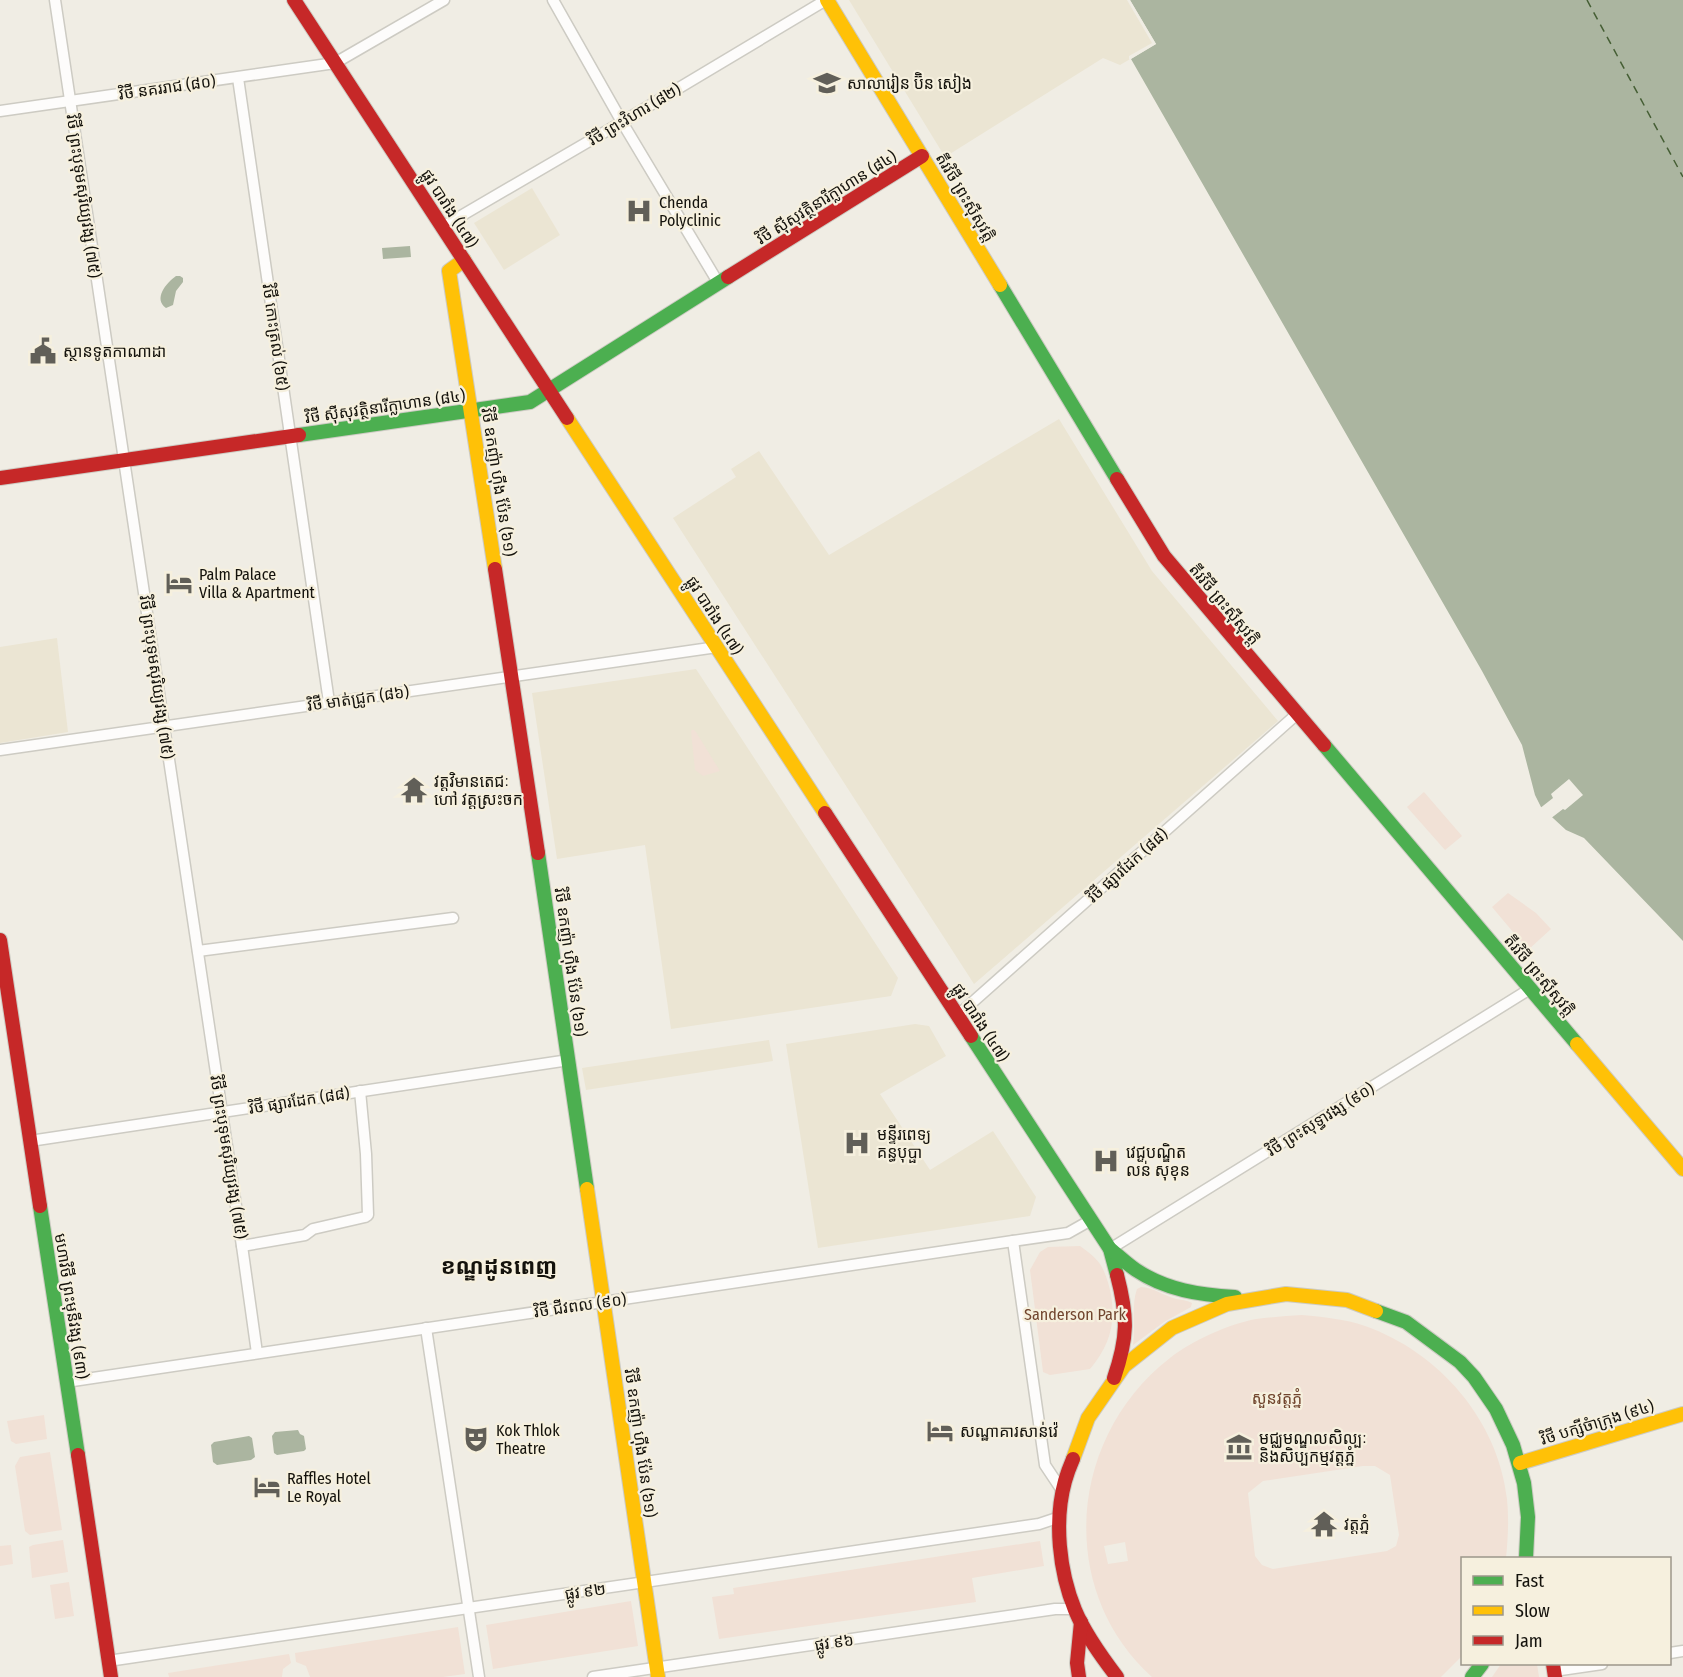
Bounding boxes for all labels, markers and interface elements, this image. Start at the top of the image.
school or university icon: សាលារៀន ប៊ិន សៀង [812,68,842,98]
street label: វិថី នគររាជ (៨០) [116,70,217,104]
place label: សាលារៀន ប៊ិន សៀង [847,72,972,93]
street label: វិថី ព្រះវិហារ (៨២) [583,78,684,150]
street label: វិថី ព្រះបុទុមសុរិយ្យវង្ស (៧៥) [61,112,106,280]
street label: វិថី ស៊ីសុវត្ថិនារីក្លាហាន (៨៤) [751,145,901,250]
street label: តីរវិថី ព្រះស៊ីសុវត្តិ [930,149,1001,246]
street label: ផ្លូវ បារាំង (៤៧) [413,165,482,254]
place label: Chenda Polyclinic [659,193,721,230]
hospital icon: Chenda Polyclinic [624,196,654,226]
street label: វិថី កោះត្រល់ (៦៥) [258,281,294,392]
public building icon: ស្ថានទូតកាណាដា [28,336,58,366]
place label: ស្ថានទូតកាណាដា [63,342,166,361]
street label: វិថី ស៊ីសុវត្ថិនារីក្លាហាន (៨៤) [303,384,467,429]
street label: វិថី ឧកញ៉ា ហ៊ីង ប៉ែន (៦១) [476,405,521,558]
street label: តីរវិថី ព្រះស៊ីសុវត្តិ [1184,559,1265,650]
place label: Palm Palace Villa & Apartment [199,565,316,602]
hotel icon: Palm Palace Villa & Apartment [164,568,194,598]
street label: ផ្លូវ បារាំង (៤៧) [678,572,747,661]
street label: វិថី ព្រះបុទុមសុរិយ្យវង្ស (៧៥) [134,593,179,761]
street label: វិថី មាត់ជ្រូក (៨៦) [305,680,410,716]
place label: វត្តវិមានតេជៈ ហៅ វត្តស្រះចក [434,771,523,809]
temple icon: វត្តវិមានតេជៈ ហៅ វត្តស្រះចក [399,775,429,805]
street label: វិថី ផ្សារដែក (៨៨) [1082,823,1172,907]
street label: វិថី ឧកញ៉ា ហ៊ីង ប៉ែន (៦១) [549,885,592,1038]
street label: តីរវិថី ព្រះស៊ីសុវត្តិ [1499,930,1580,1021]
street label: ផ្លូវ បារាំង (៤៧) [944,979,1013,1068]
street label: វិថី ព្រះបុទុមសុរិយ្យវង្ស (៧៥) [205,1073,252,1241]
street label: វិថី ព្រះសុទ្ធាវង្ស (៩០) [1262,1077,1379,1162]
street label: វិថី ផ្សារដែក (៨៨) [246,1082,351,1118]
place label: មន្ទីរពេទ្យ គន្ធបុប្ផា [877,1124,931,1163]
hospital icon: មន្ទីរពេទ្យ គន្ធបុប្ផា [842,1128,872,1158]
place label: វេជ្ជបណ្ឌិត លន់ សុខុន [1126,1143,1190,1181]
hospital icon: វេជ្ជបណ្ឌិត លន់ សុខុន [1091,1146,1121,1176]
street label: មហាវិថី ព្រះមុនីវង្ស (៩៣) [49,1232,94,1381]
district label: ខណ្ឌដូនពេញ [441,1253,557,1281]
street label: វិថី ជីវពល (៩០) [532,1288,628,1321]
park label: Sanderson Park [1024,1305,1126,1324]
street label: វិថី ឧកញ៉ា ហ៊ីង ប៉ែន (៦១) [619,1366,662,1519]
park label: សួនវត្ដភ្នំ [1252,1388,1302,1408]
street label: វិថី បក្សីចំាក្រុង (៩៤) [1537,1395,1657,1449]
hotel icon: សណ្ឋាគារសាន់វ៉េ [925,1416,955,1446]
place label: Kok Thlok Theatre [496,1421,560,1458]
place label: សណ្ឋាគារសាន់វ៉េ [960,1421,1058,1441]
theatre icon: Kok Thlok Theatre [461,1424,491,1454]
place label: មជ្ឈមណ្ឌលសិល្បៈ និងសិប្បកម្មវត្តភ្នំ [1259,1429,1367,1466]
museum icon: មជ្ឈមណ្ឌលសិល្បៈ និងសិប្បកម្មវត្តភ្នំ [1224,1432,1254,1462]
place label: Raffles Hotel Le Royal [287,1469,371,1506]
hotel icon: Raffles Hotel Le Royal [252,1472,282,1502]
temple icon: វត្ដភ្នំ [1309,1509,1339,1539]
place label: វត្ដភ្នំ [1344,1514,1370,1534]
legend [1461,1557,1671,1665]
text: Fast [1515,1570,1544,1592]
street label: ផ្លូវ ៩២ [563,1579,608,1608]
text: Slow [1515,1600,1550,1622]
street label: ផ្លូវ ៩៦ [813,1630,856,1659]
text: Jam [1515,1630,1543,1652]

